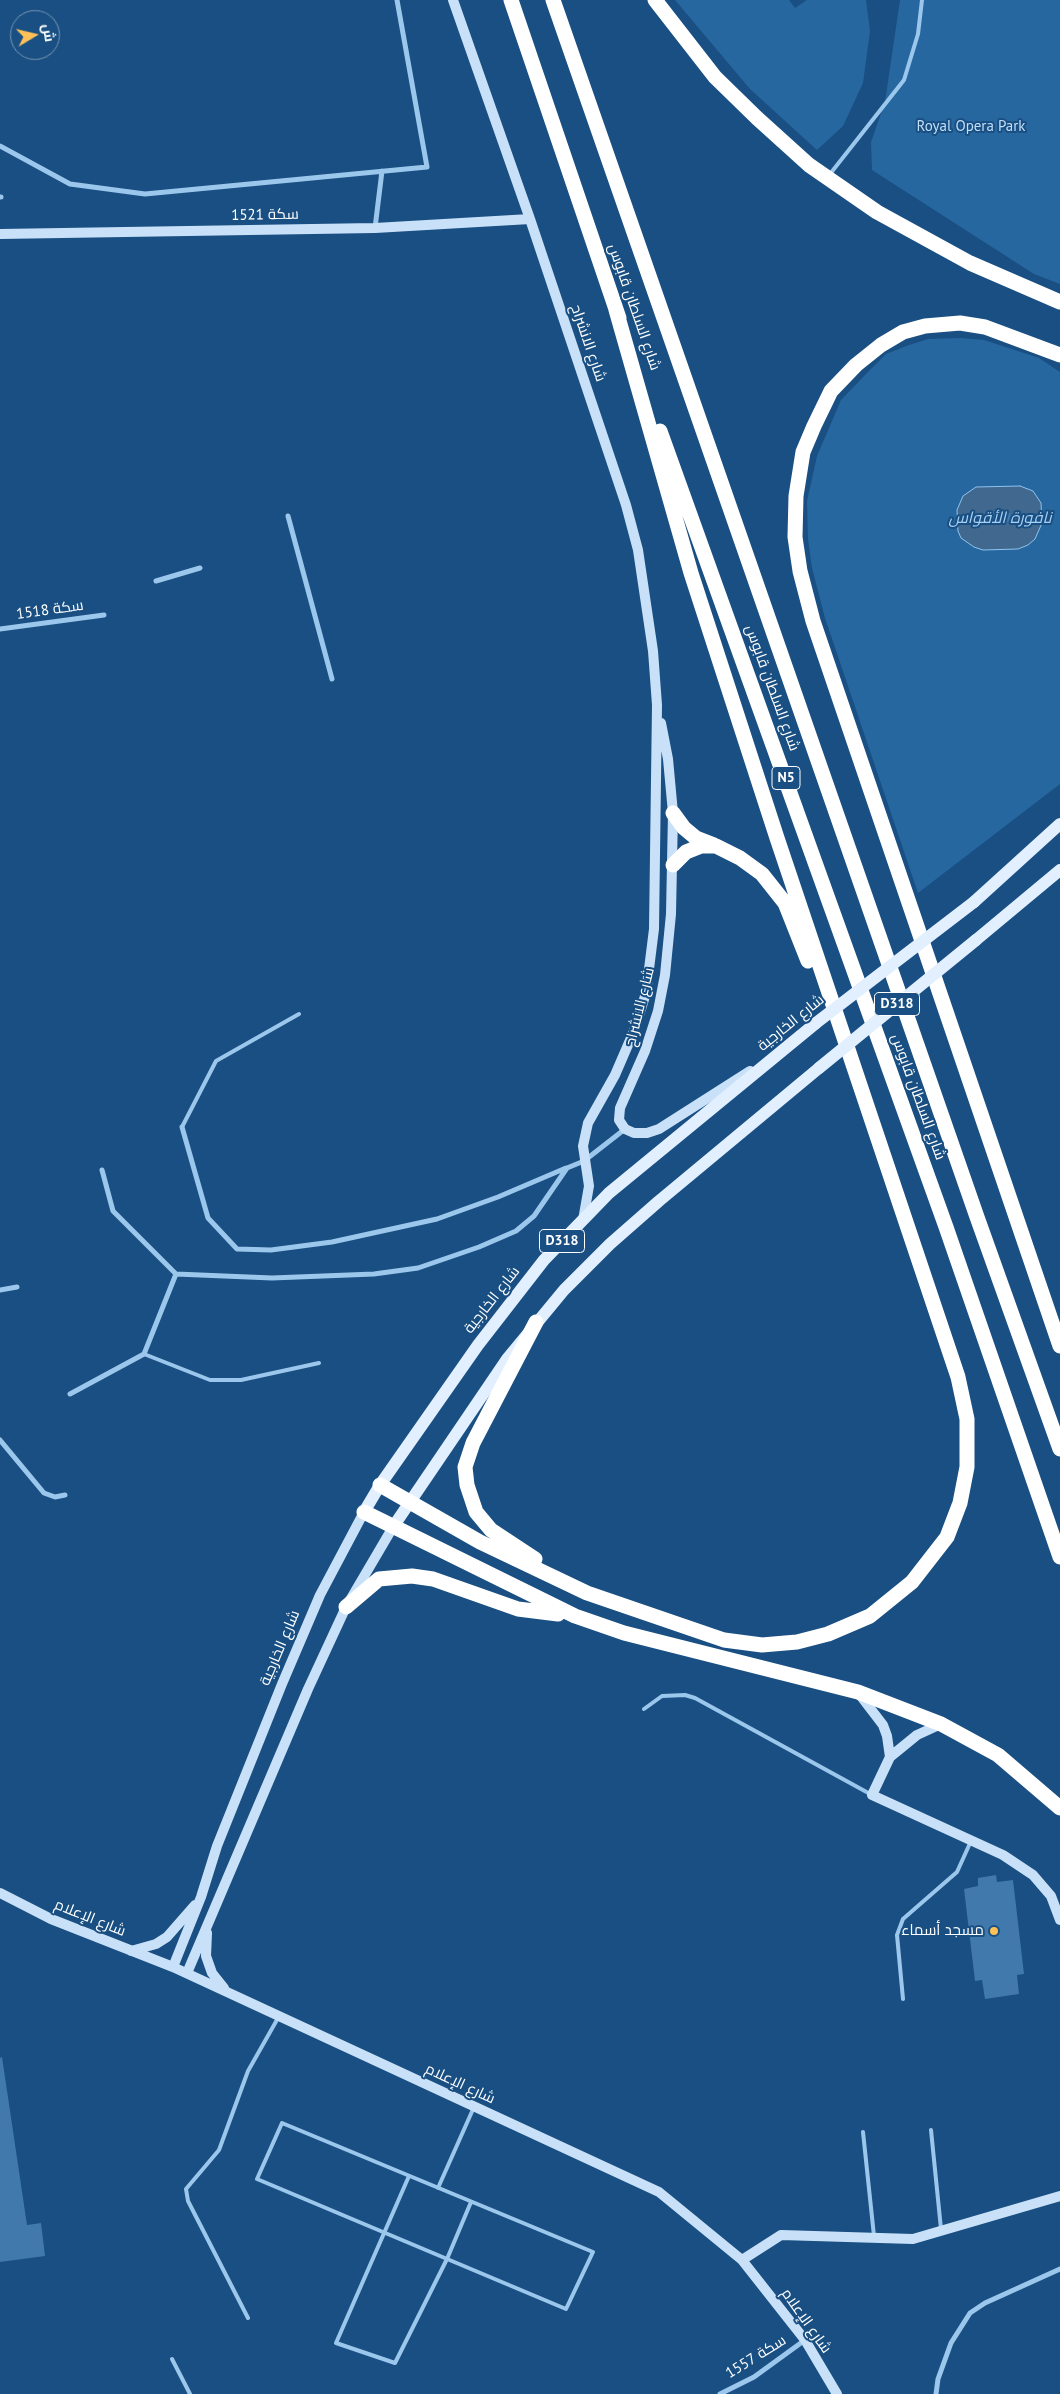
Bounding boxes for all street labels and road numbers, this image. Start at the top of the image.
street label: سكة 1521 [231,205,299,225]
street label: شارع السلطان قابوس [604,241,664,373]
street label: شارع الانشراح [566,302,610,384]
street label: سكة 1518 [15,596,85,624]
street label: شارع السلطان قابوس [741,623,803,753]
road number: N5 [772,766,800,790]
street label: شارع الانشراح [622,966,658,1048]
street label: شارع الخارجية [754,991,828,1055]
road number: D318 [874,992,920,1016]
street label: شارع السلطان قابوس [887,1032,949,1162]
road number: D318 [540,1230,584,1252]
street label: شارع الخارجية [460,1263,524,1337]
street label: شارع الخارجية [256,1608,304,1688]
street label: شارع الإعلام [52,1896,128,1940]
street label: شارع الإعلام [422,2060,498,2108]
street label: شارع الإعلام [777,2285,835,2357]
street label: سكة 1557 [723,2331,789,2383]

